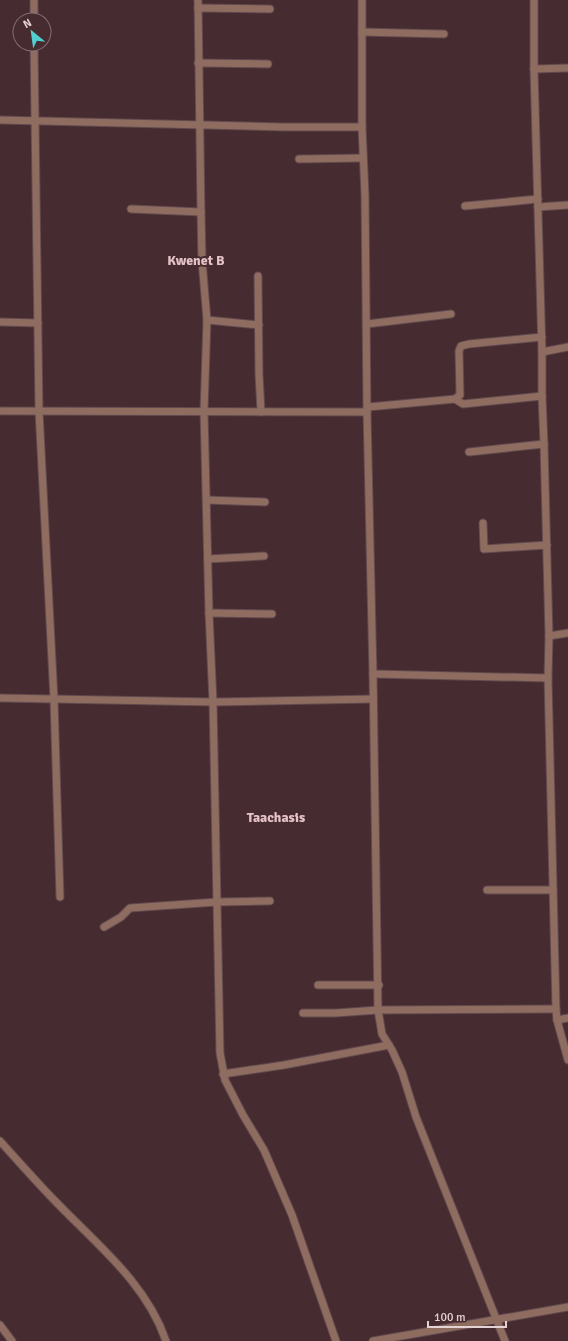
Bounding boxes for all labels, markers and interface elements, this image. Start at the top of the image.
north arrow [12,12,52,52]
text: N [21,16,34,31]
district label: Kwenet B [167,252,225,269]
district label: Taachasis [247,809,305,826]
scale bar [428,1303,506,1329]
text: 100 m [434,1310,466,1325]

